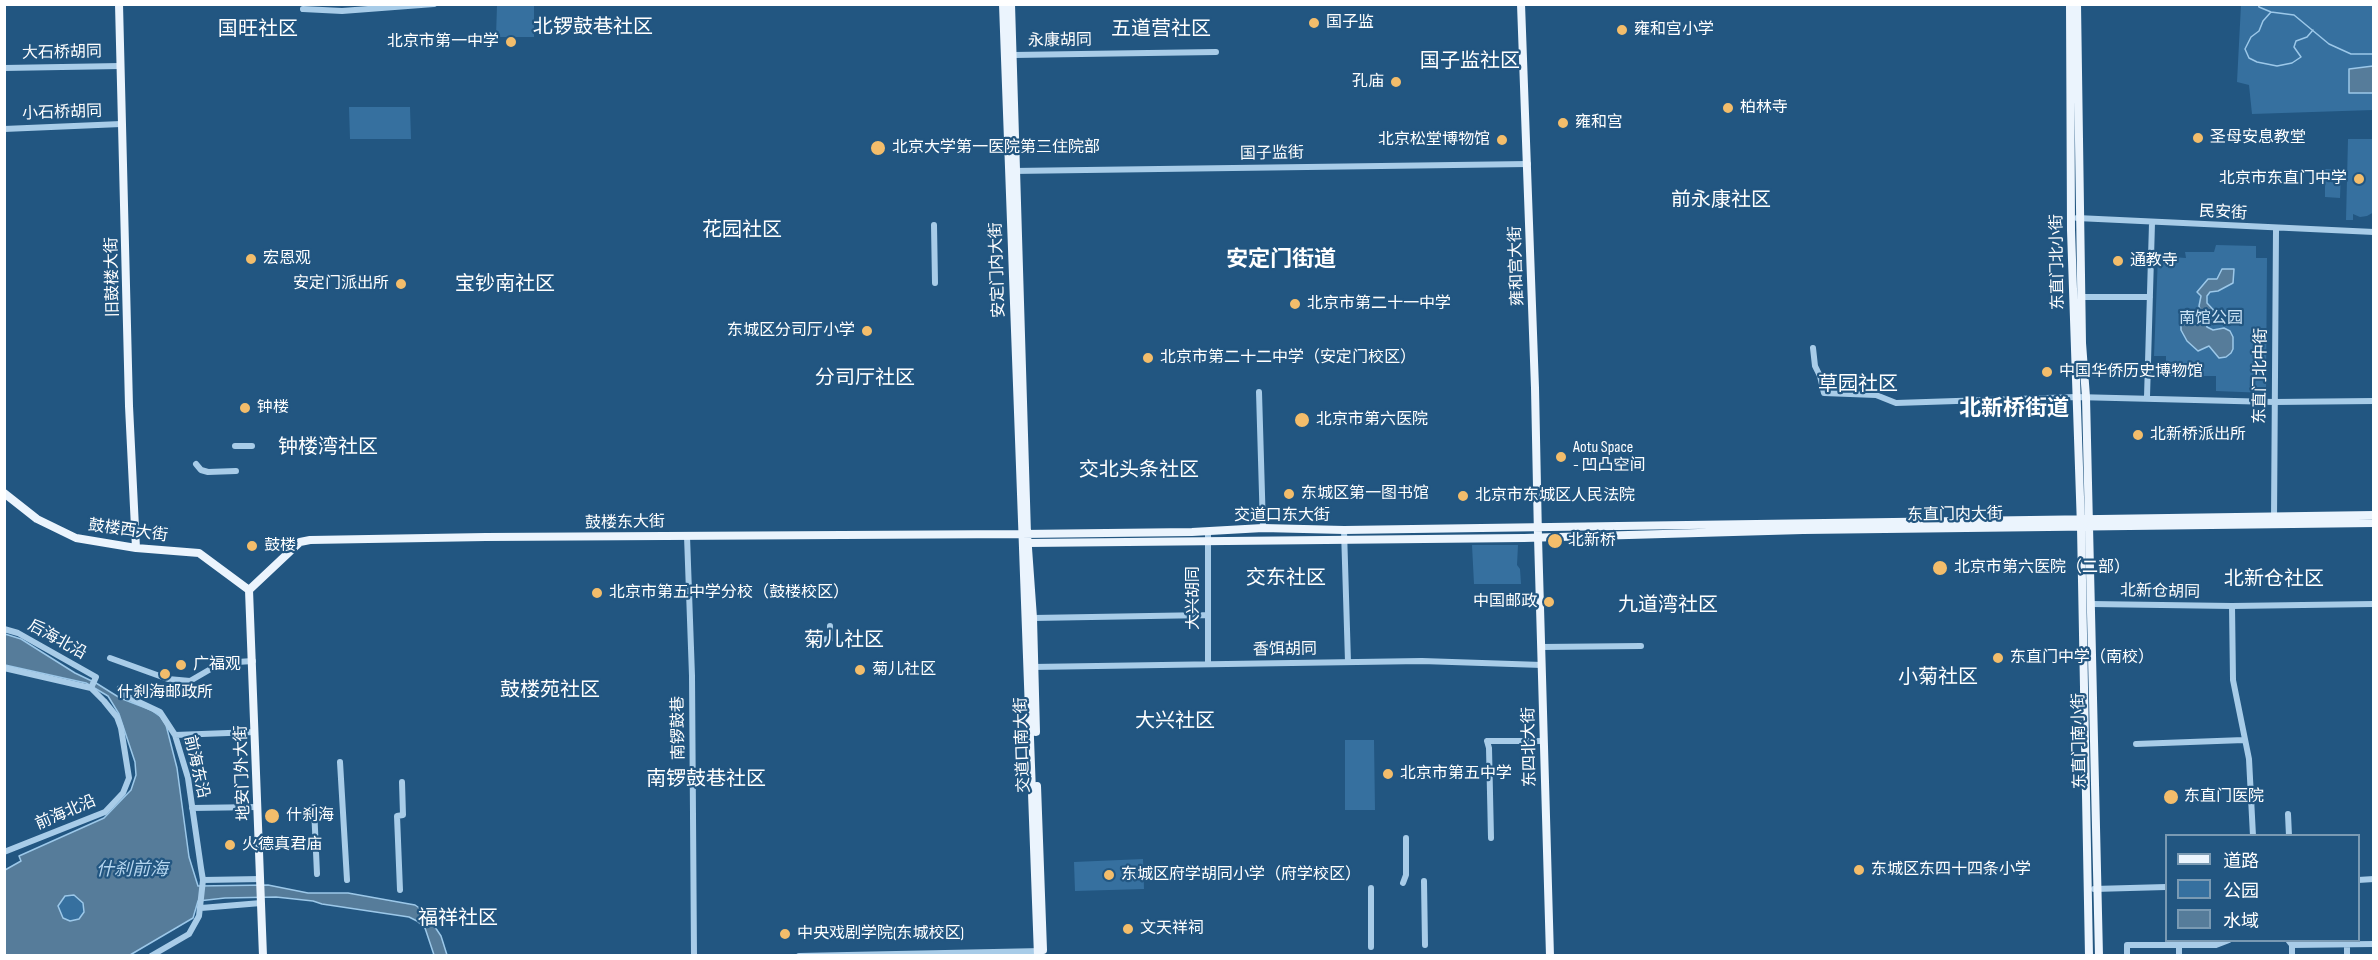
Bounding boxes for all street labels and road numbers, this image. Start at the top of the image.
street label: 永康胡同 [1028,31,1092,51]
street label: 大石桥胡同 [22,43,102,63]
street label: 小石桥胡同 [22,102,102,124]
street label: 国子监街 [1240,144,1304,164]
street label: 民安街 [2199,202,2247,224]
street label: 东直门北小街 [2048,214,2068,310]
street label: 安定门内大街 [987,222,1009,318]
street label: 雍和宫大街 [1506,226,1528,306]
street label: 旧鼓楼大街 [103,237,123,317]
street label: 东直门北中街 [2251,328,2271,424]
street label: 东直门内大街 [1907,505,2003,525]
street label: 交道口东大街 [1234,506,1330,526]
street label: 鼓楼东大街 [585,513,665,533]
street label: 鼓楼西大街 [87,516,169,546]
street label: 大兴胡同 [1184,566,1204,630]
street label: 北新仓胡同 [2120,582,2200,602]
street label: 后海北沿 [24,616,90,664]
street label: 香饵胡同 [1253,640,1317,660]
street label: 东直门南小街 [2070,693,2090,789]
street label: 南锣鼓巷 [669,696,689,760]
street label: 交道口南大街 [1012,697,1034,793]
street label: 东四北大街 [1520,707,1540,787]
street label: 地安门外大街 [232,725,254,821]
street label: 前海东沿 [179,734,213,800]
street label: 前海北沿 [33,792,99,834]

